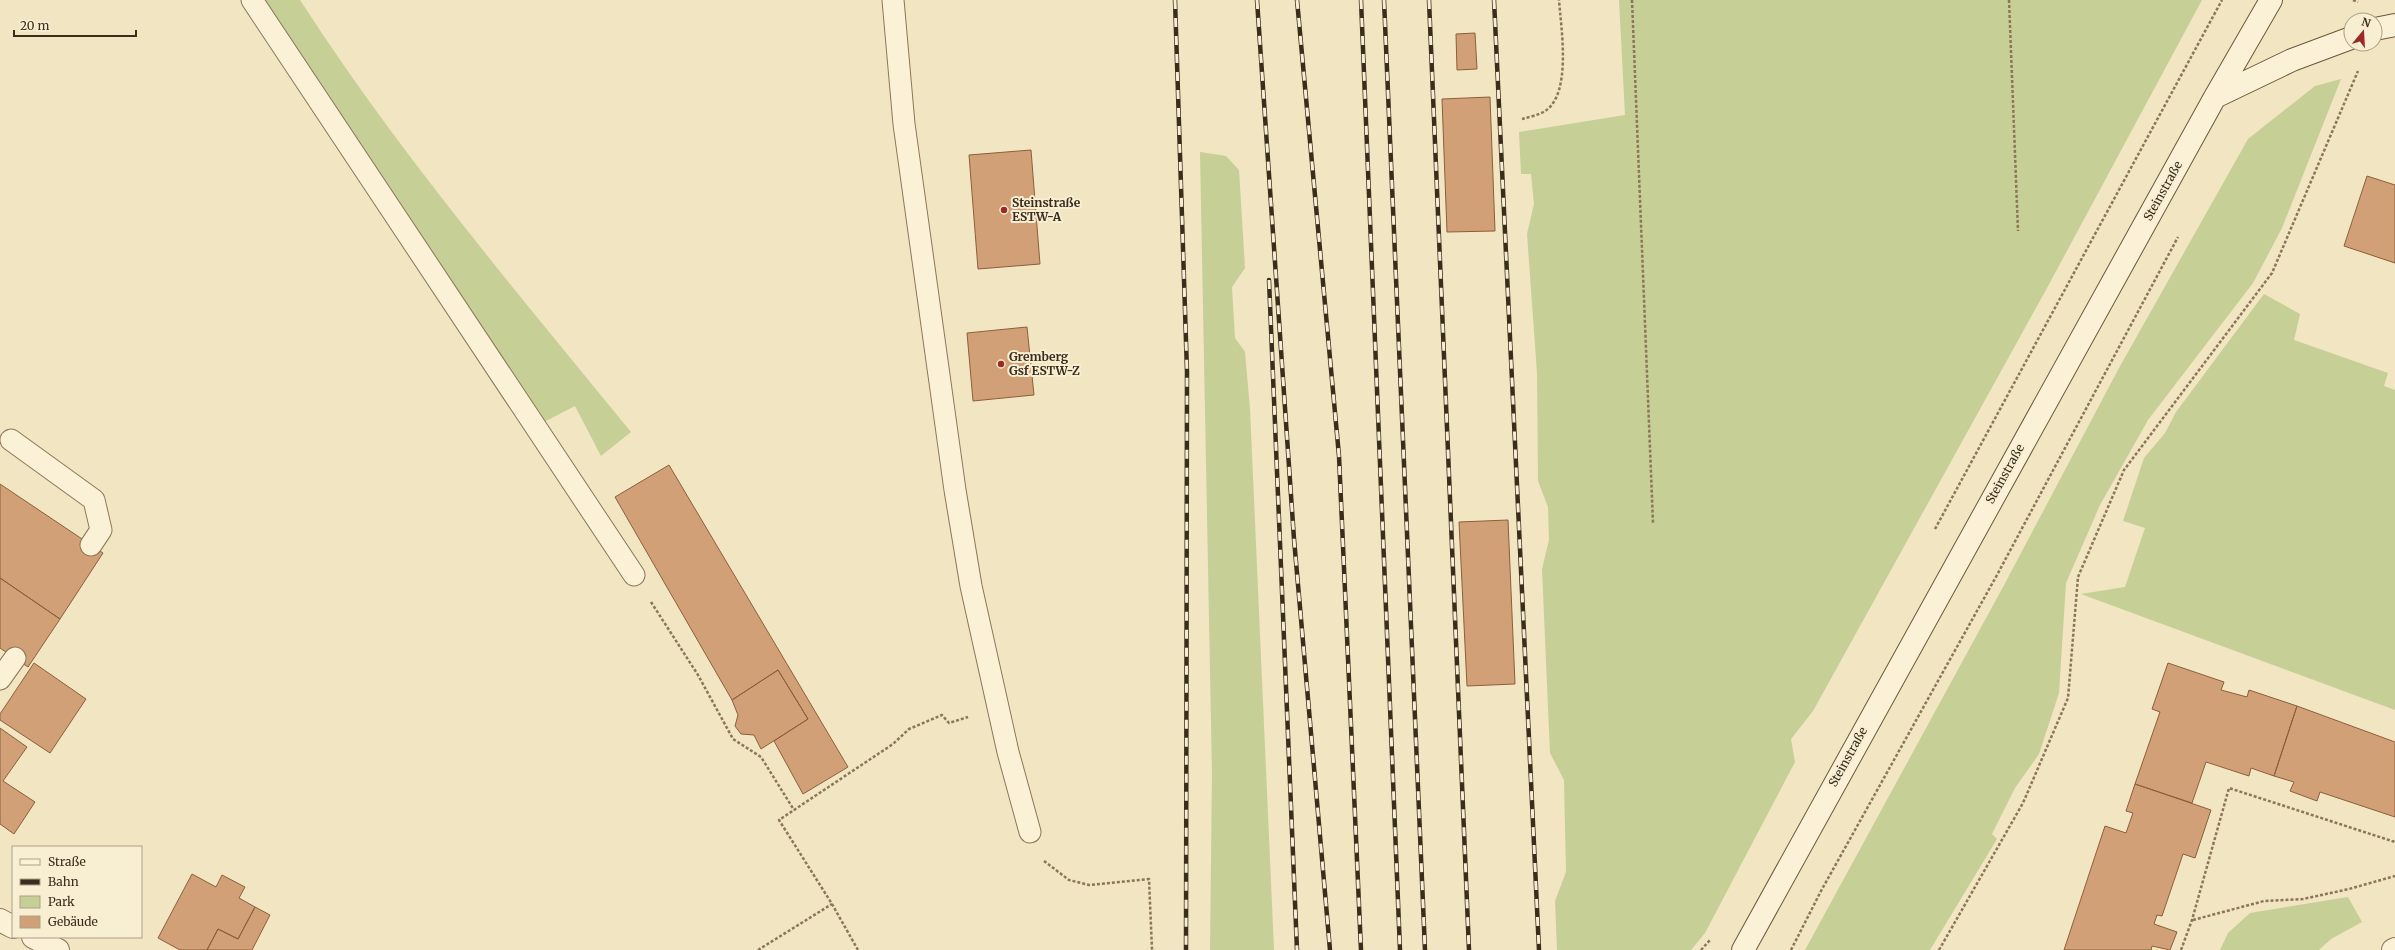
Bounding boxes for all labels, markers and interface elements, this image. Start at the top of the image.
scale bar [14,12,136,38]
north arrow [2343,12,2383,52]
text: N [2360,14,2373,31]
text: 20 m [20,18,49,33]
street label: Steinstraße [2140,158,2185,223]
place label: Steinstraße ESTW-A [1012,195,1081,224]
marker: Steinstraße ESTW-A [999,205,1009,215]
place label: Gremberg Gsf ESTW-Z [1009,349,1080,378]
marker: Gremberg Gsf ESTW-Z [996,359,1006,369]
street label: Steinstraße [1982,441,2027,506]
street label: Steinstraße [1825,724,1870,789]
legend [12,846,142,938]
text: Straße [48,854,86,869]
text: Bahn [48,874,79,889]
text: Park [48,894,75,909]
text: Gebäude [48,914,98,929]

